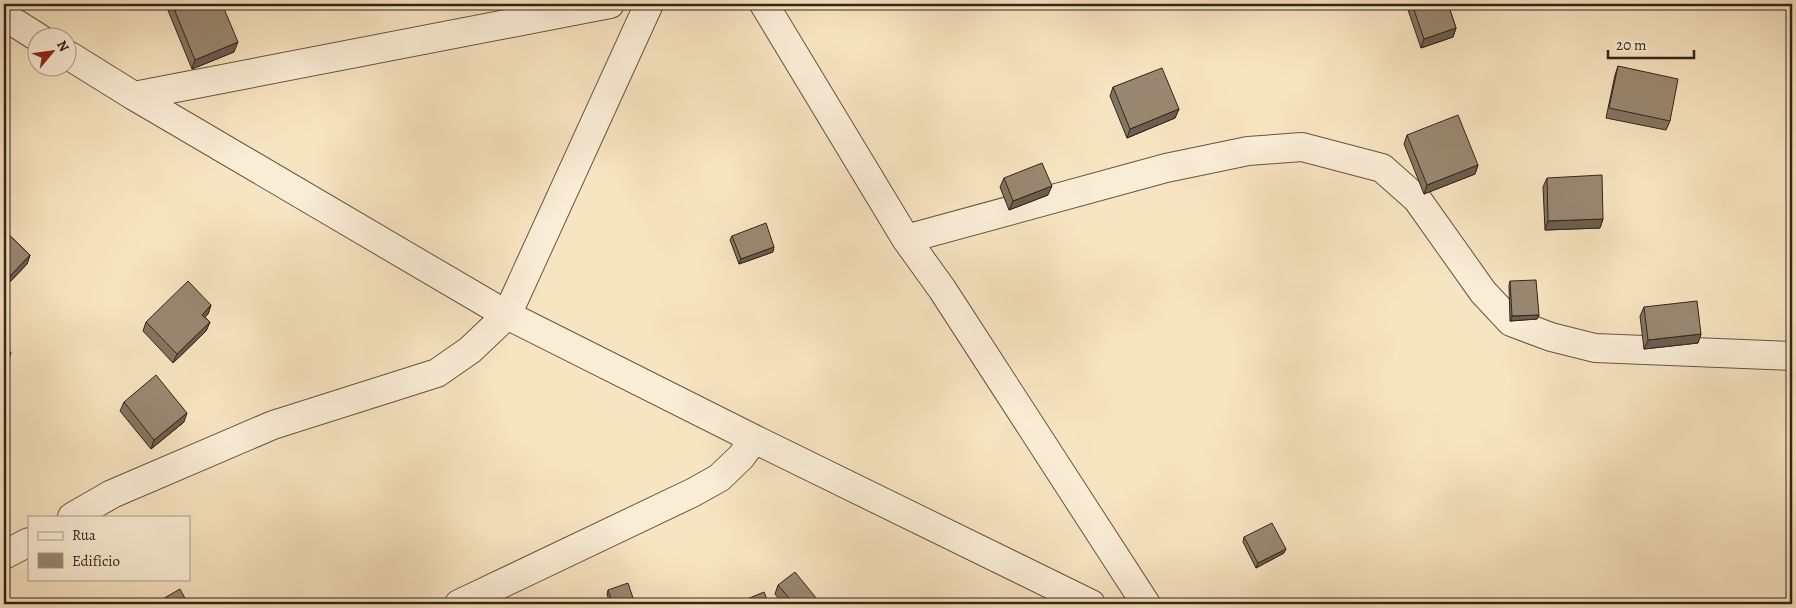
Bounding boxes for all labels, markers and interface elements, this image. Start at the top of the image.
north arrow [28,28,78,78]
scale bar [1608,28,1695,60]
text: 20 m [1616,35,1647,55]
text: N [52,37,74,55]
legend [28,516,190,580]
text: Rua [72,525,96,545]
text: Edifício [72,551,120,571]

